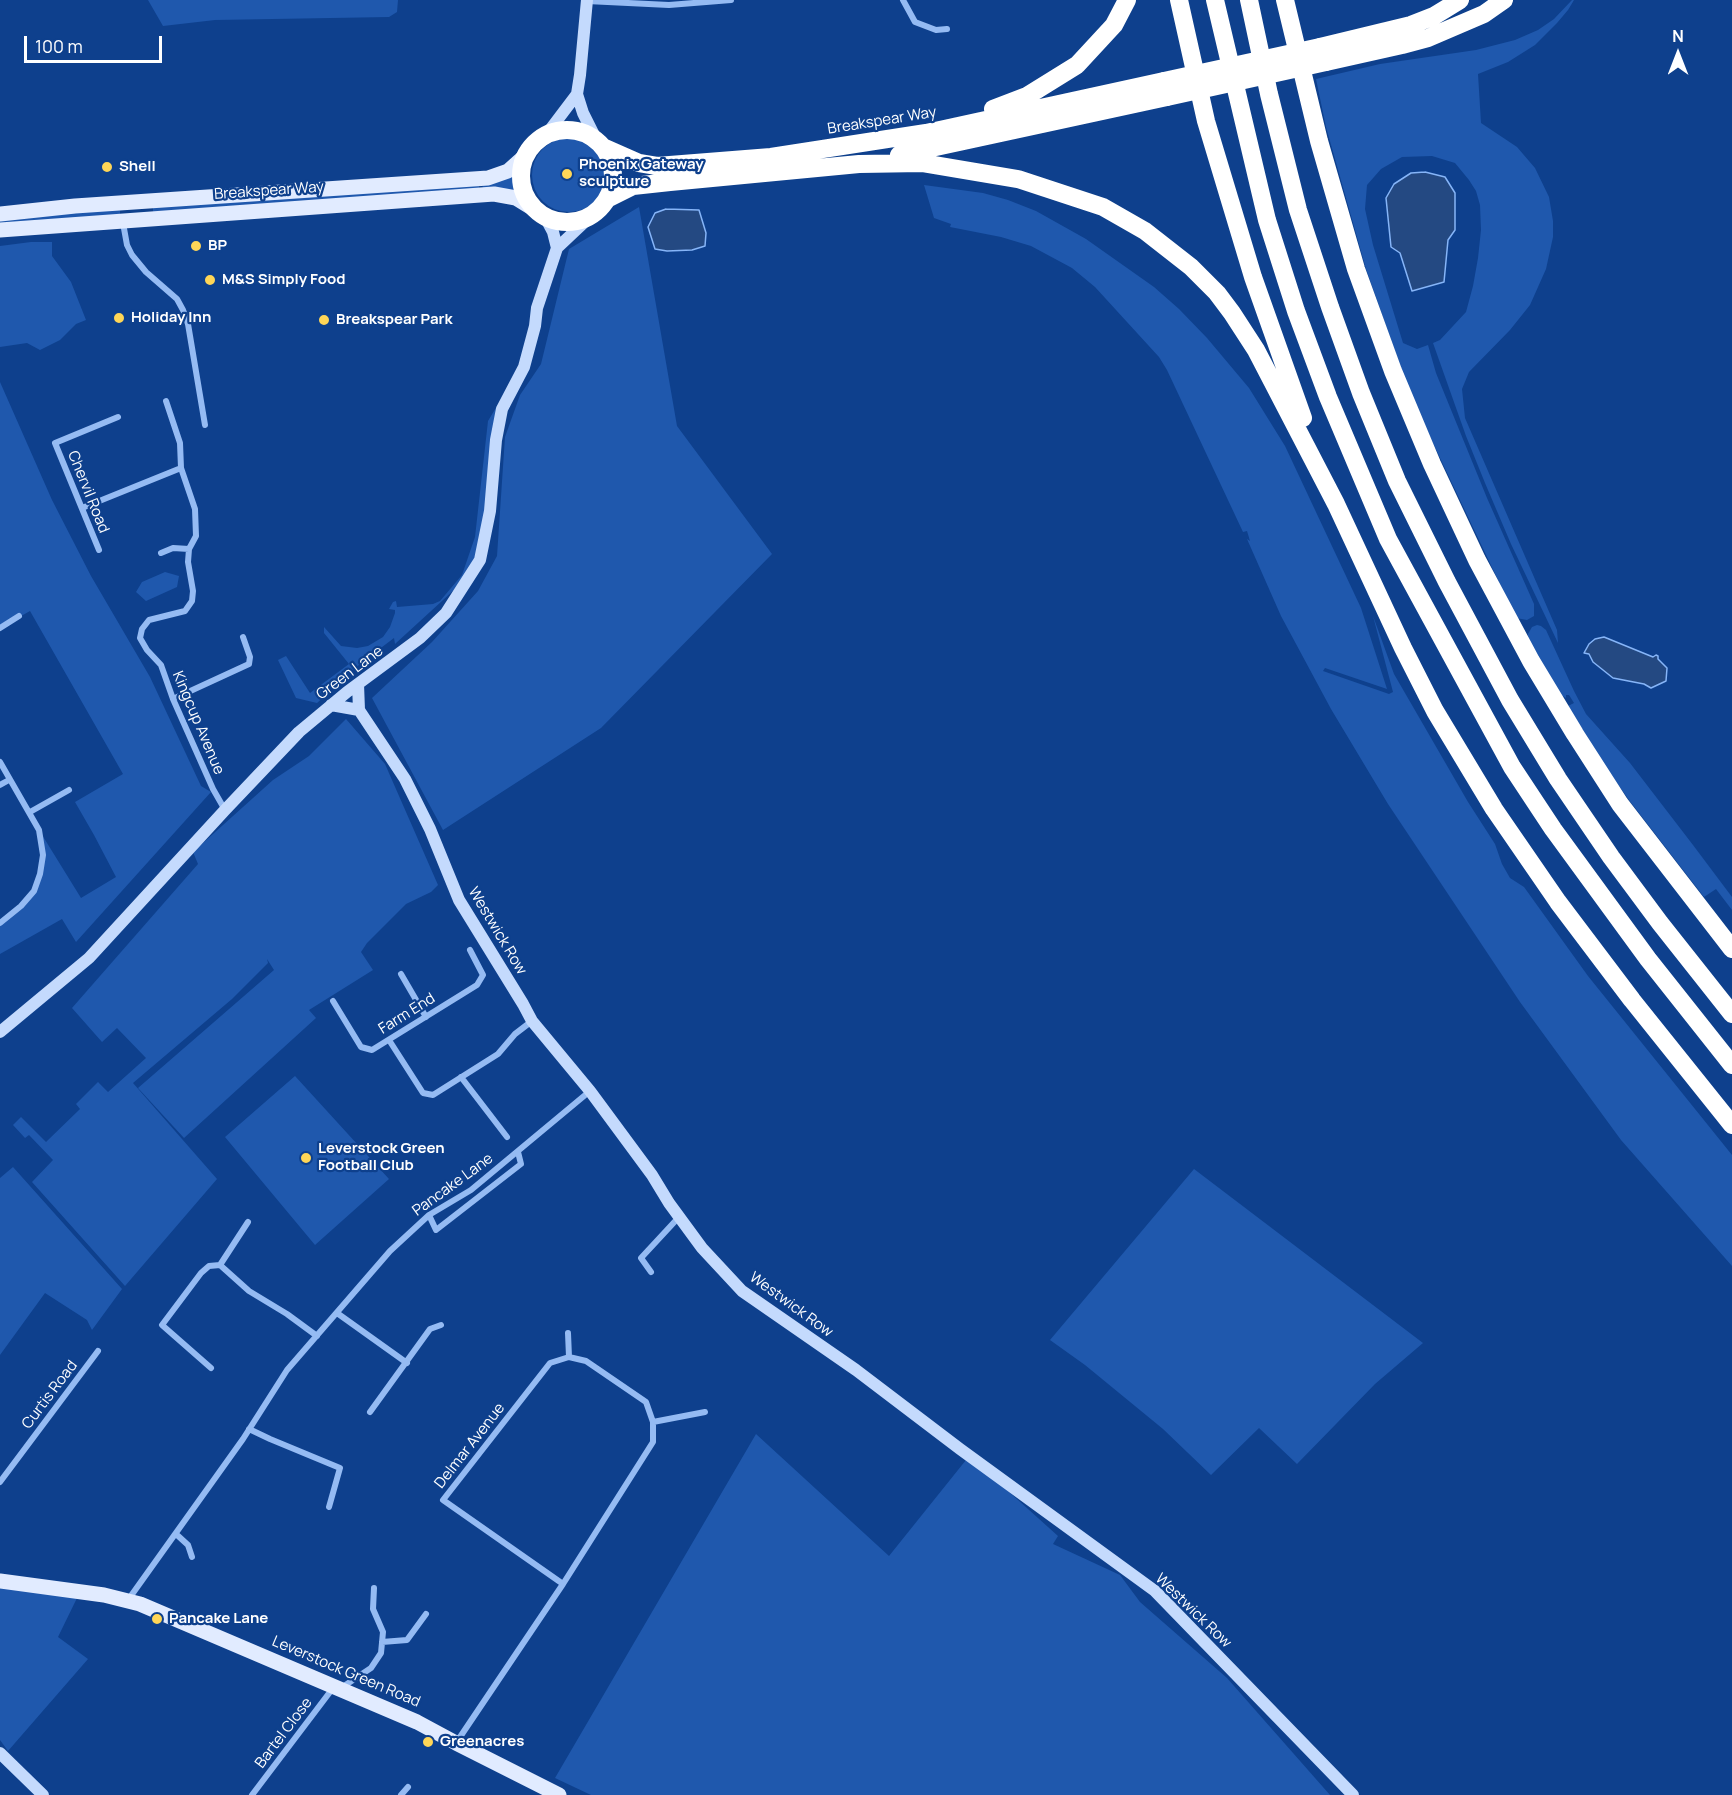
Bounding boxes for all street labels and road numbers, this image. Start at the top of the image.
street label: Breakspear Way [826,104,938,138]
street label: Breakspear Way [214,178,324,204]
street label: Chervil Road [63,448,113,536]
street label: Green Lane [313,642,387,704]
street label: Kingcup Avenue [168,669,228,777]
street label: Westwick Row [464,884,530,978]
street label: Farm End [376,990,438,1038]
street label: Pancake Lane [409,1150,497,1220]
street label: Westwick Row [746,1269,836,1341]
street label: Curtis Road [18,1357,82,1433]
street label: Delmar Avenue [431,1400,509,1492]
street label: Westwick Row [1151,1570,1235,1652]
street label: Leverstock Green Road [269,1633,423,1711]
street label: Bartel Close [252,1694,316,1772]

